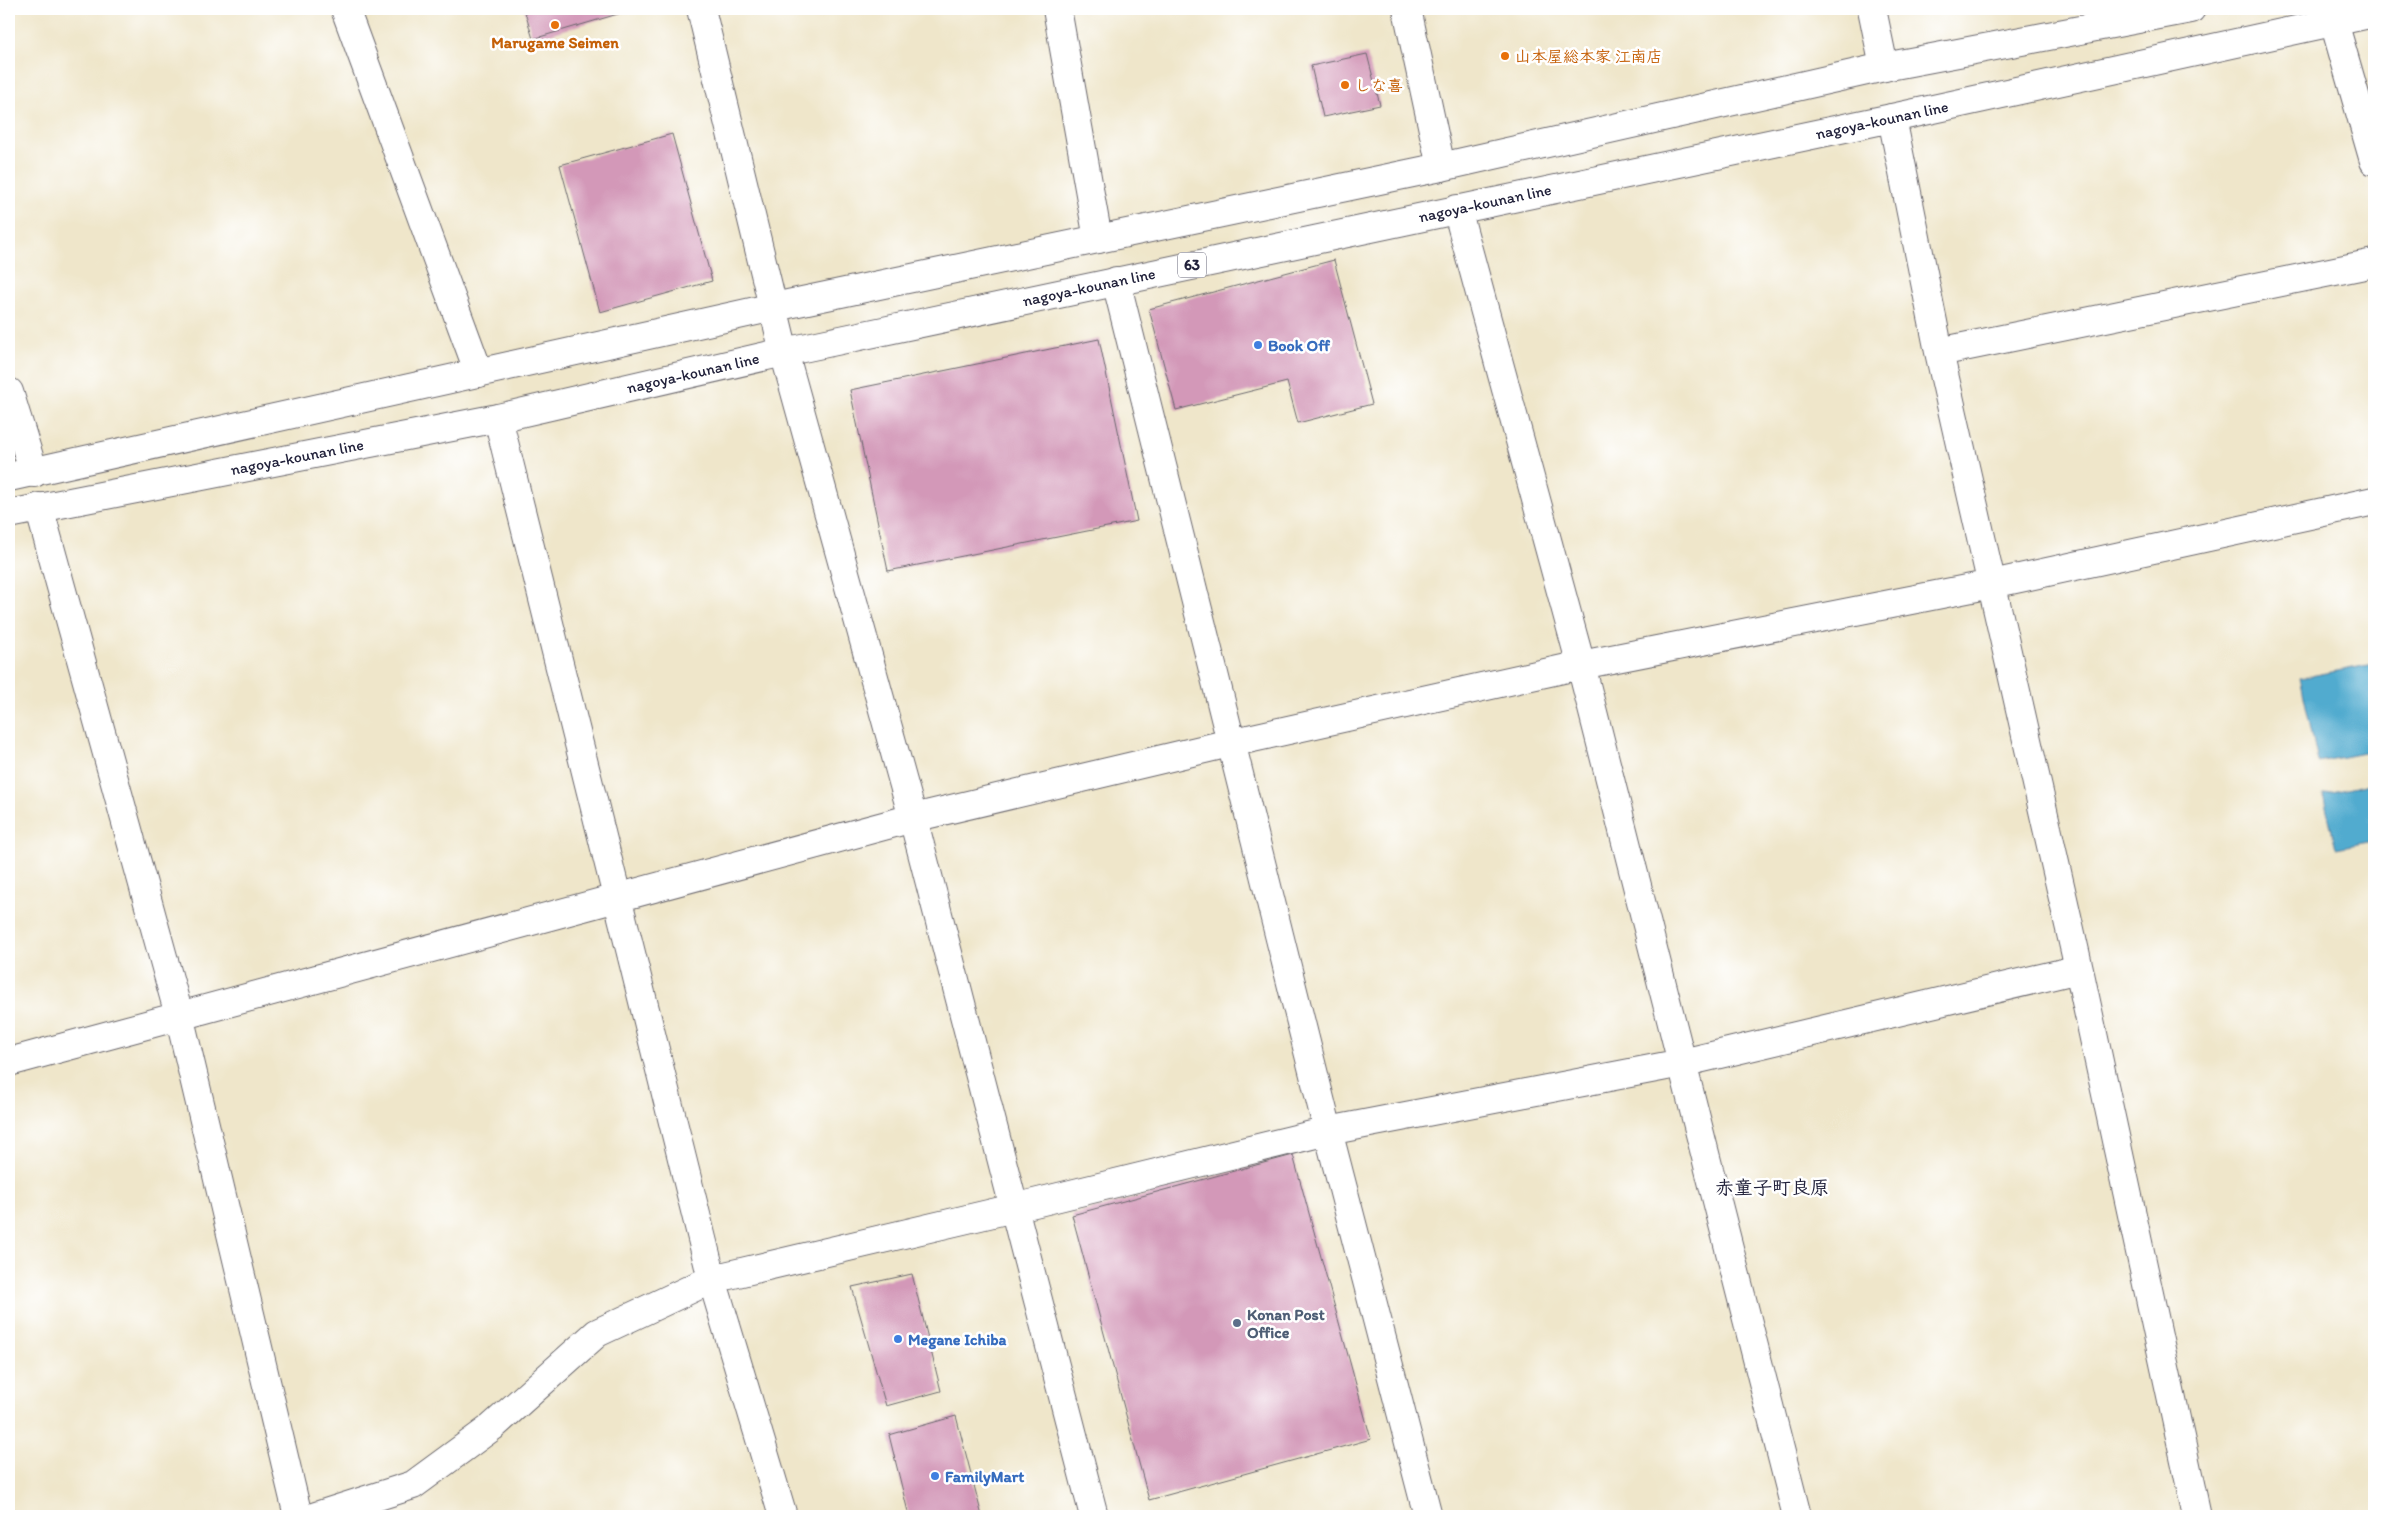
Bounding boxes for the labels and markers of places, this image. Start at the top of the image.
marker: Marugame Seimen [549,19,561,31]
place label: Marugame Seimen [491,33,619,53]
place label: 山本屋総本家 江南店 [1515,47,1663,66]
marker: 山本屋総本家 江南店 [1499,50,1511,62]
place label: しな喜 [1355,76,1403,95]
marker: しな喜 [1339,79,1351,91]
place label: Book Off [1268,336,1330,355]
marker: Book Off [1252,339,1264,351]
place label: Konan Post Office [1247,1305,1325,1342]
marker: Konan Post Office [1231,1317,1243,1329]
place label: Megane Ichiba [908,1330,1007,1350]
marker: Megane Ichiba [892,1333,904,1345]
place label: FamilyMart [945,1467,1024,1487]
marker: FamilyMart [929,1470,941,1482]

